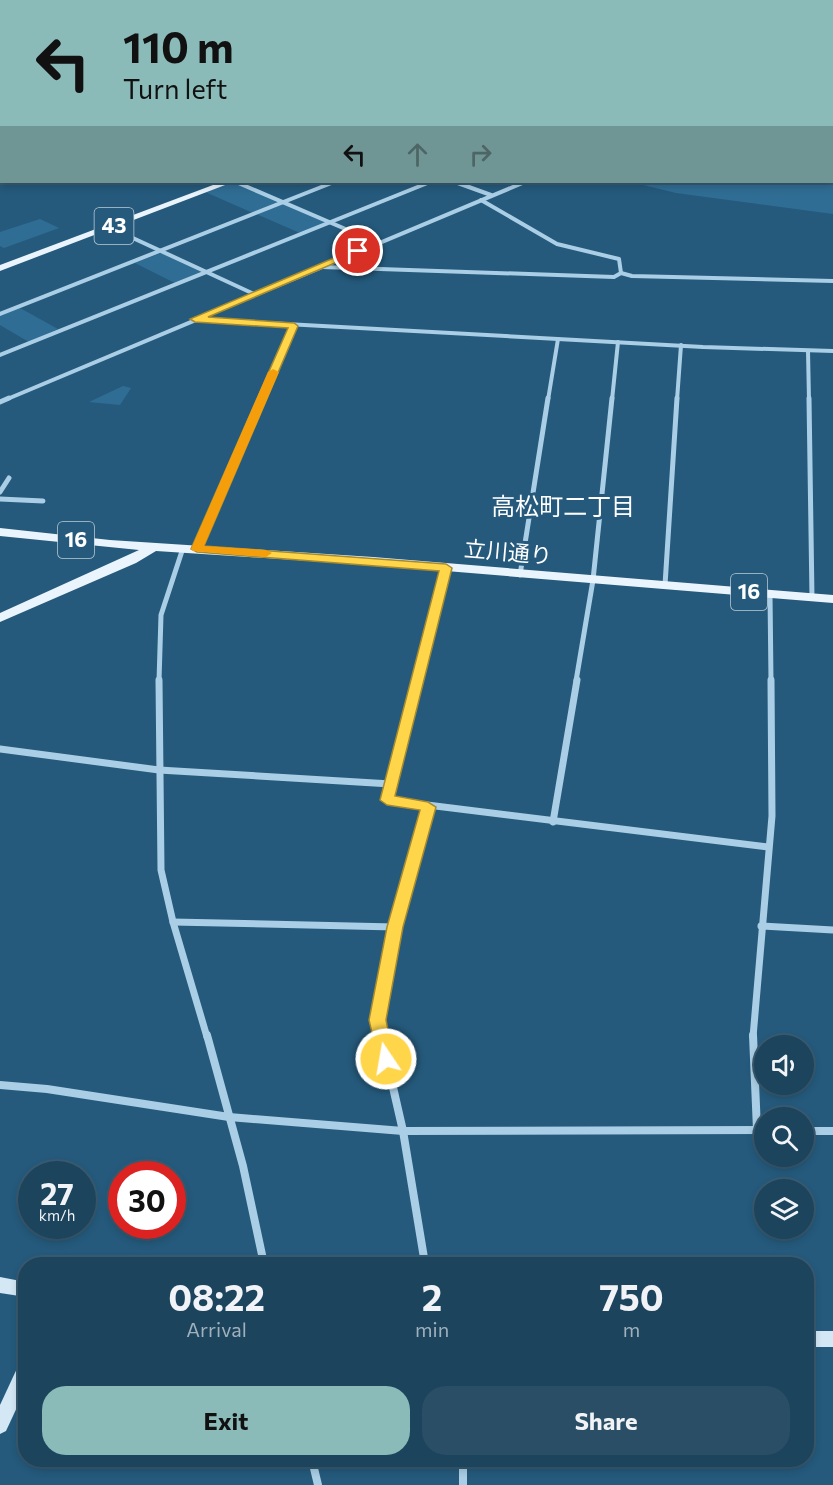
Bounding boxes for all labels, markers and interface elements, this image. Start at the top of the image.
text: 110 m [123,20,234,72]
icon: left [24,24,102,102]
text: Turn left [123,72,227,105]
icon: left [338,138,371,171]
icon: ahead [401,138,434,171]
icon: right [464,138,497,171]
road number: 43 [94,208,134,244]
pin [332,225,383,276]
icon: arrive [341,234,374,267]
district label: 高松町二丁目 [491,491,635,520]
road number: 16 [58,522,94,558]
street label: 立川通り [463,534,553,569]
road number: 16 [731,574,767,610]
position arrow [354,1027,418,1091]
map controls [754,1035,814,1239]
button: sound [754,1035,814,1095]
button: search [754,1107,814,1167]
speed limit sign: 30 [108,1161,186,1239]
text: 27 [40,1174,74,1211]
button: layers [754,1179,814,1239]
text: km/h [39,1206,75,1224]
text: 08:22 [168,1274,265,1318]
text: 2 [422,1274,442,1318]
text: 750 [599,1274,664,1318]
text: Arrival [186,1317,247,1341]
text: min [415,1317,449,1341]
text: m [623,1317,640,1341]
button: Exit [42,1386,410,1455]
button: Share [422,1386,790,1455]

